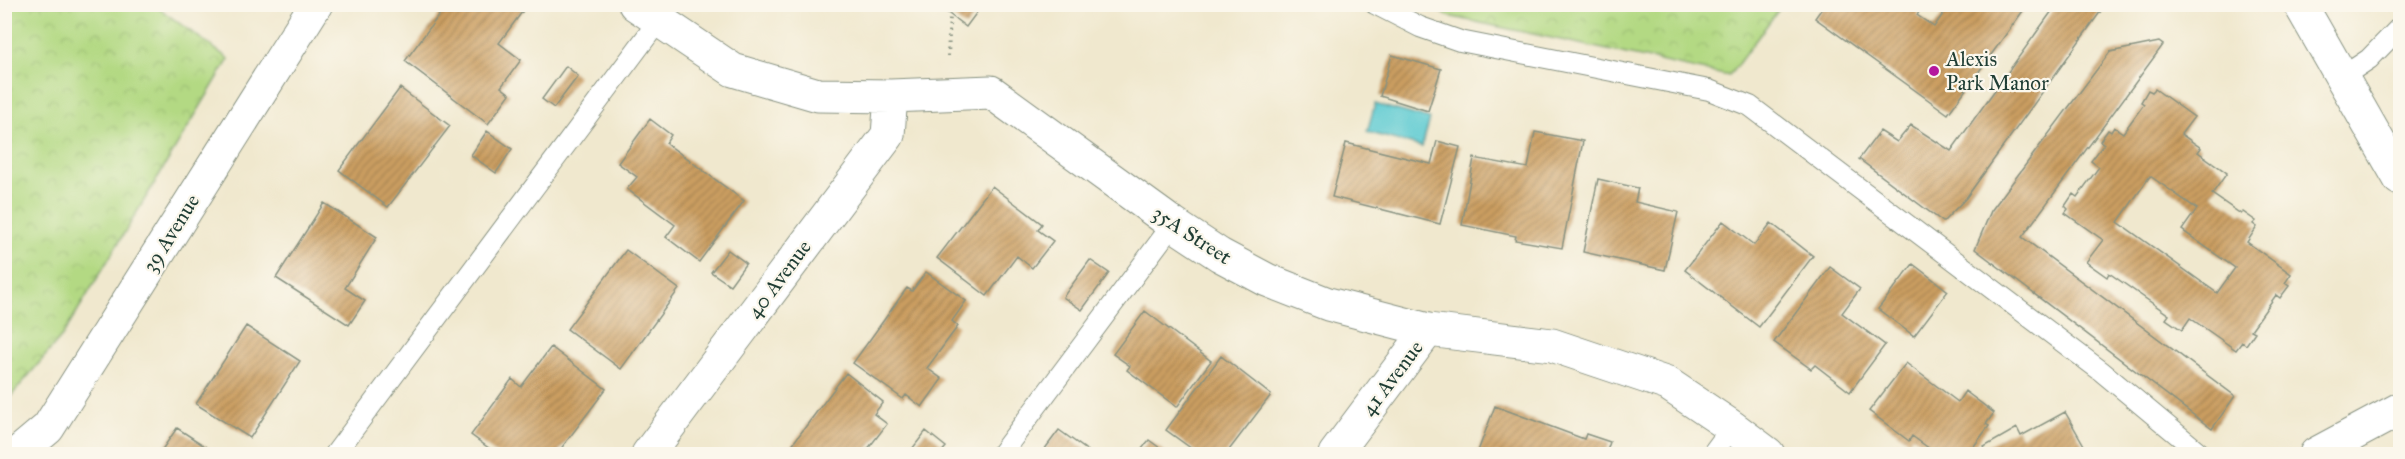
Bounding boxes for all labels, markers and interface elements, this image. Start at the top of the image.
place label: Alexis Park Manor [1945,46,2049,96]
marker: Alexis Park Manor [1927,64,1941,78]
street label: 39 Avenue [137,189,205,277]
street label: 35A Street [1148,200,1237,270]
street label: 40 Avenue [741,234,817,323]
street label: 41 Avenue [1355,335,1429,421]

